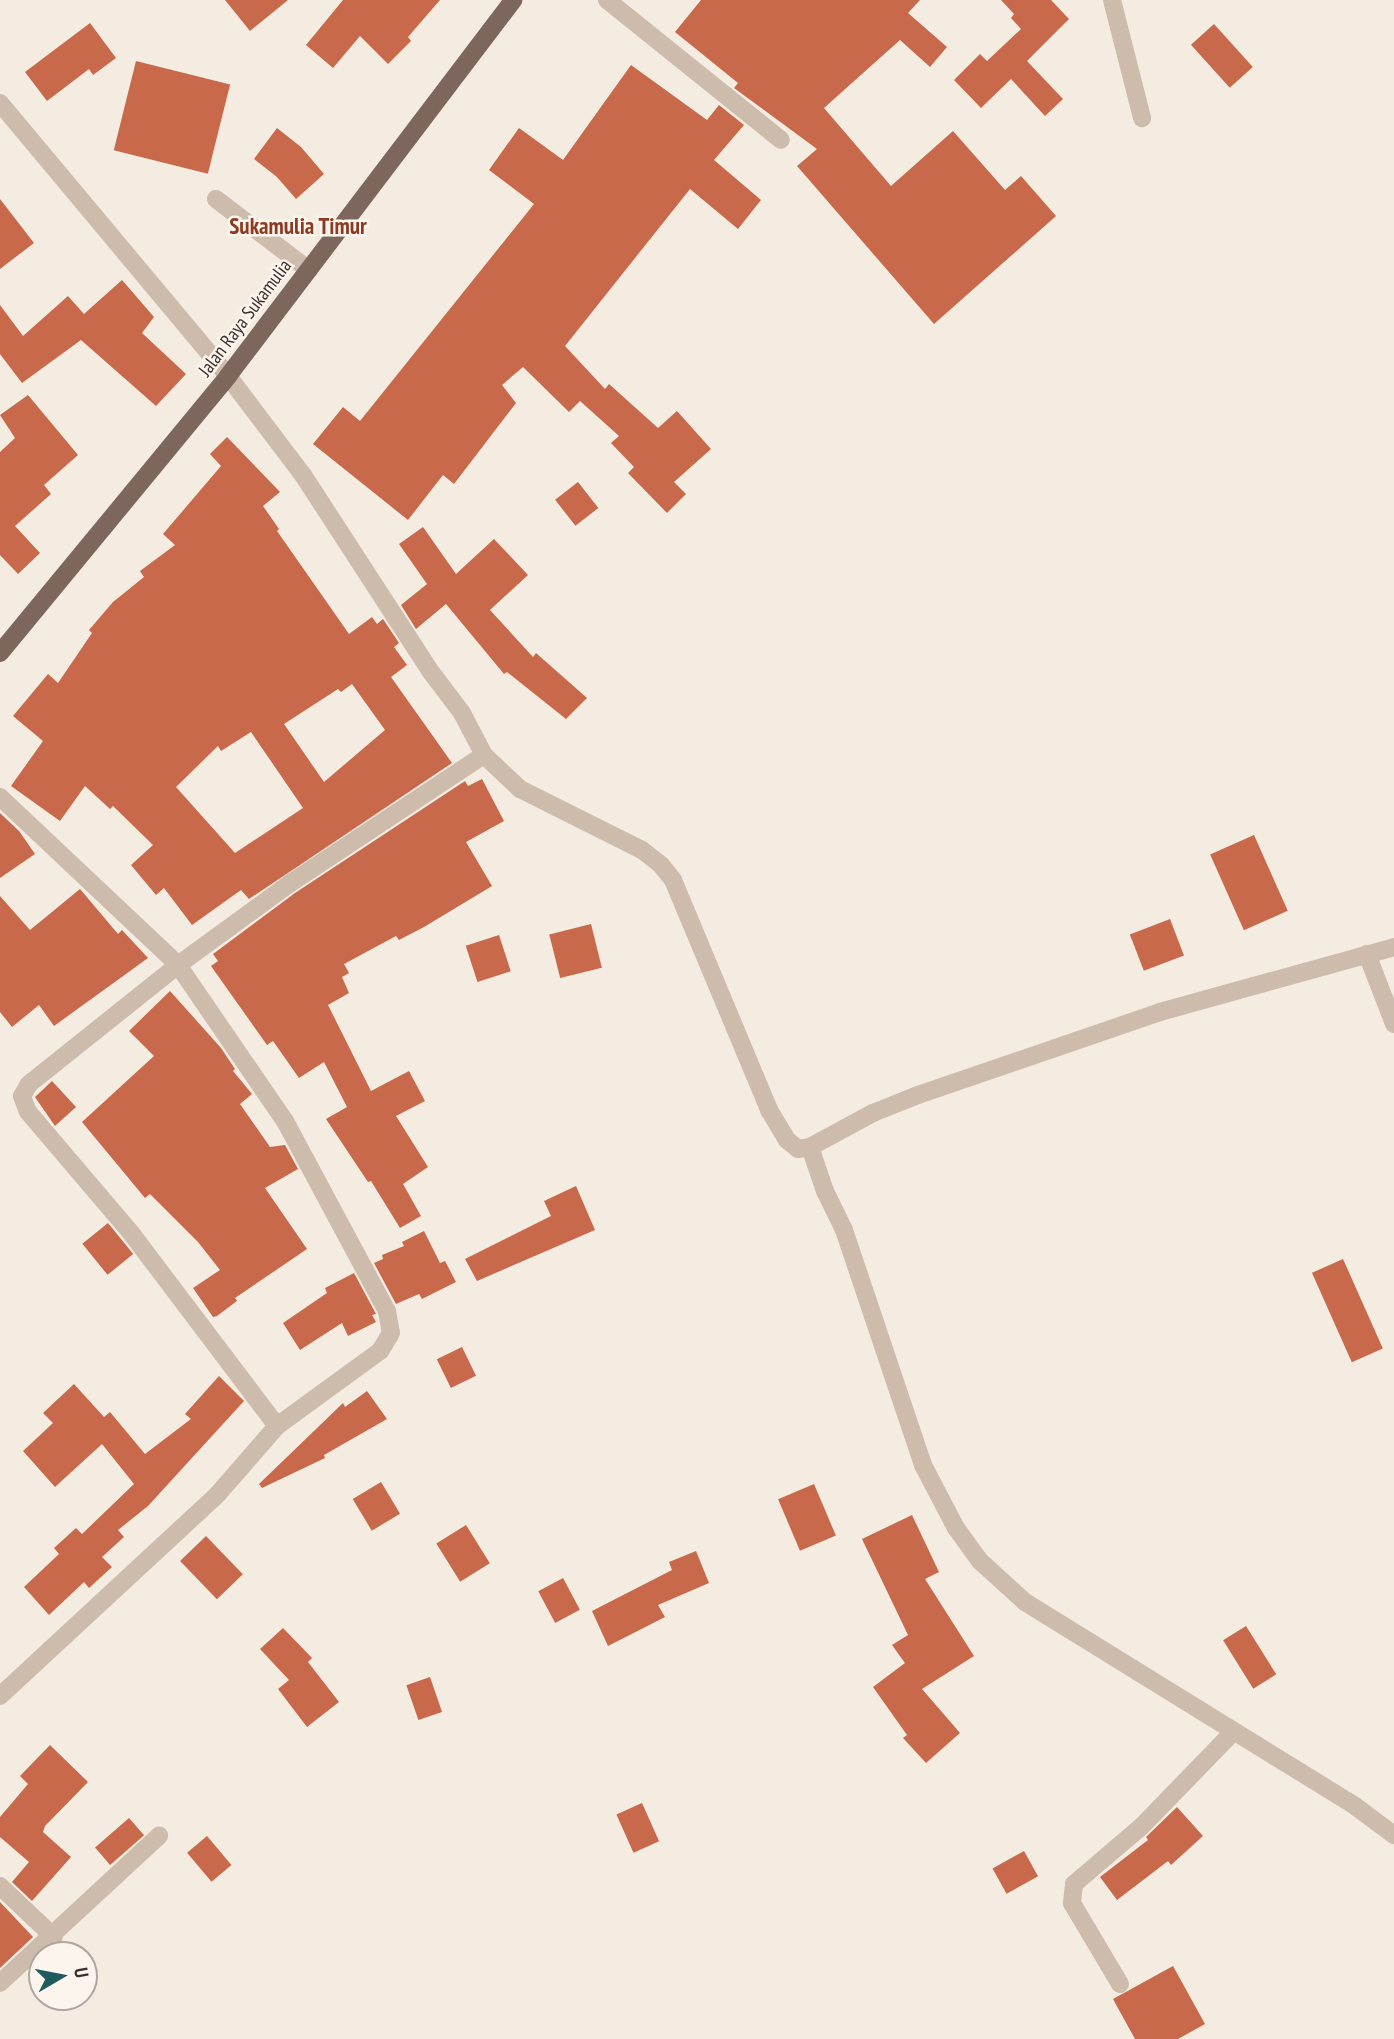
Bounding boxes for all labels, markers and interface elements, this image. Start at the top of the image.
district label: Sukamulia Timur [229,212,367,240]
street label: Jalan Raya Sukamulia [194,255,296,381]
north arrow [28,1941,98,2011]
text: U [69,1966,94,1980]

